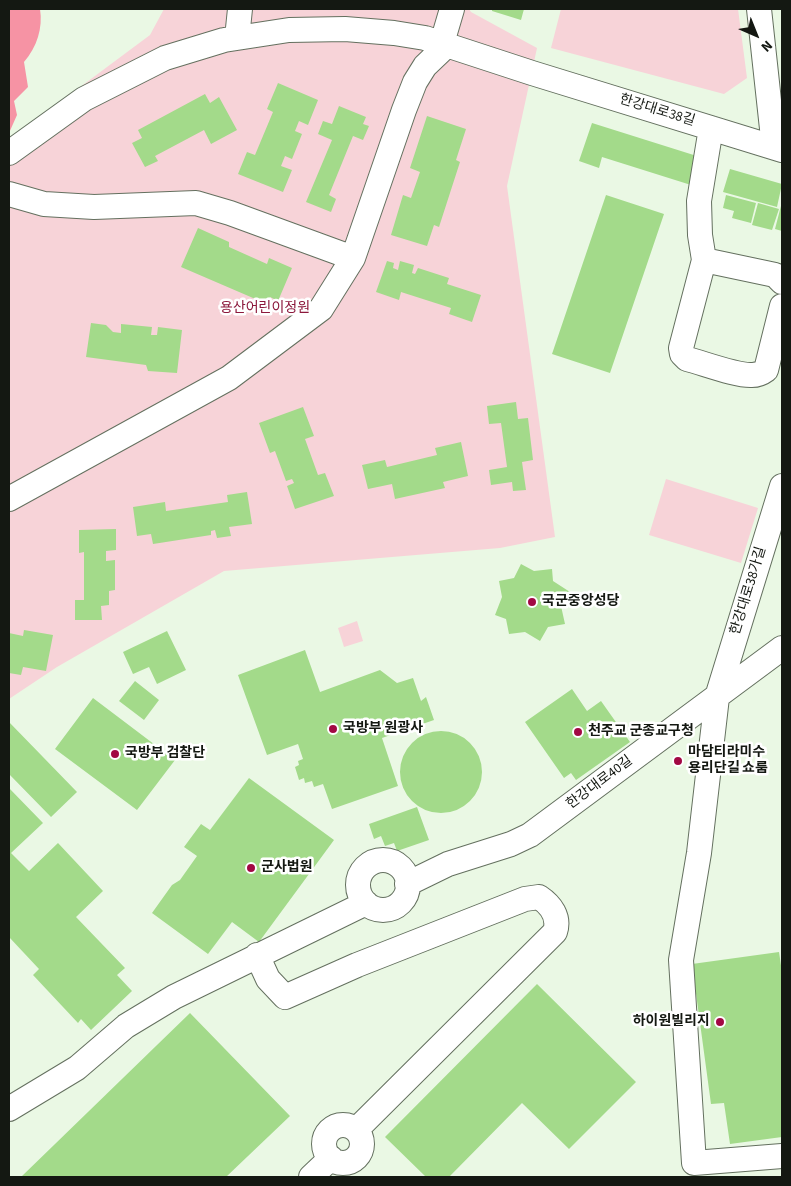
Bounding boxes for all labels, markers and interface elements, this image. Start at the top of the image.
north arrow [731,10,781,60]
text: N [756,35,777,56]
street label: 한강대로38길 [617,92,697,130]
park label: 용산어린이정원 [220,301,310,317]
street label: 한강대로38가길 [728,545,770,637]
place label: 국군중앙성당 [542,594,619,610]
marker: 국군중앙성당 [526,596,538,608]
place label: 국방부 원광사 [343,721,423,737]
marker: 국방부 원광사 [327,723,339,735]
place label: 천주교 군종교구청 [588,724,694,740]
marker: 천주교 군종교구청 [572,726,584,738]
place label: 마담티라미수 용리단길 쇼룸 [688,745,768,778]
place label: 국방부 검찰단 [125,746,205,762]
marker: 국방부 검찰단 [109,748,121,760]
street label: 한강대로40길 [564,753,636,813]
marker: 마담티라미수 용리단길 쇼룸 [672,755,684,767]
place label: 군사법원 [261,860,313,876]
marker: 군사법원 [245,862,257,874]
place label: 하이원빌리지 [633,1014,710,1030]
marker: 하이원빌리지 [714,1016,726,1028]

